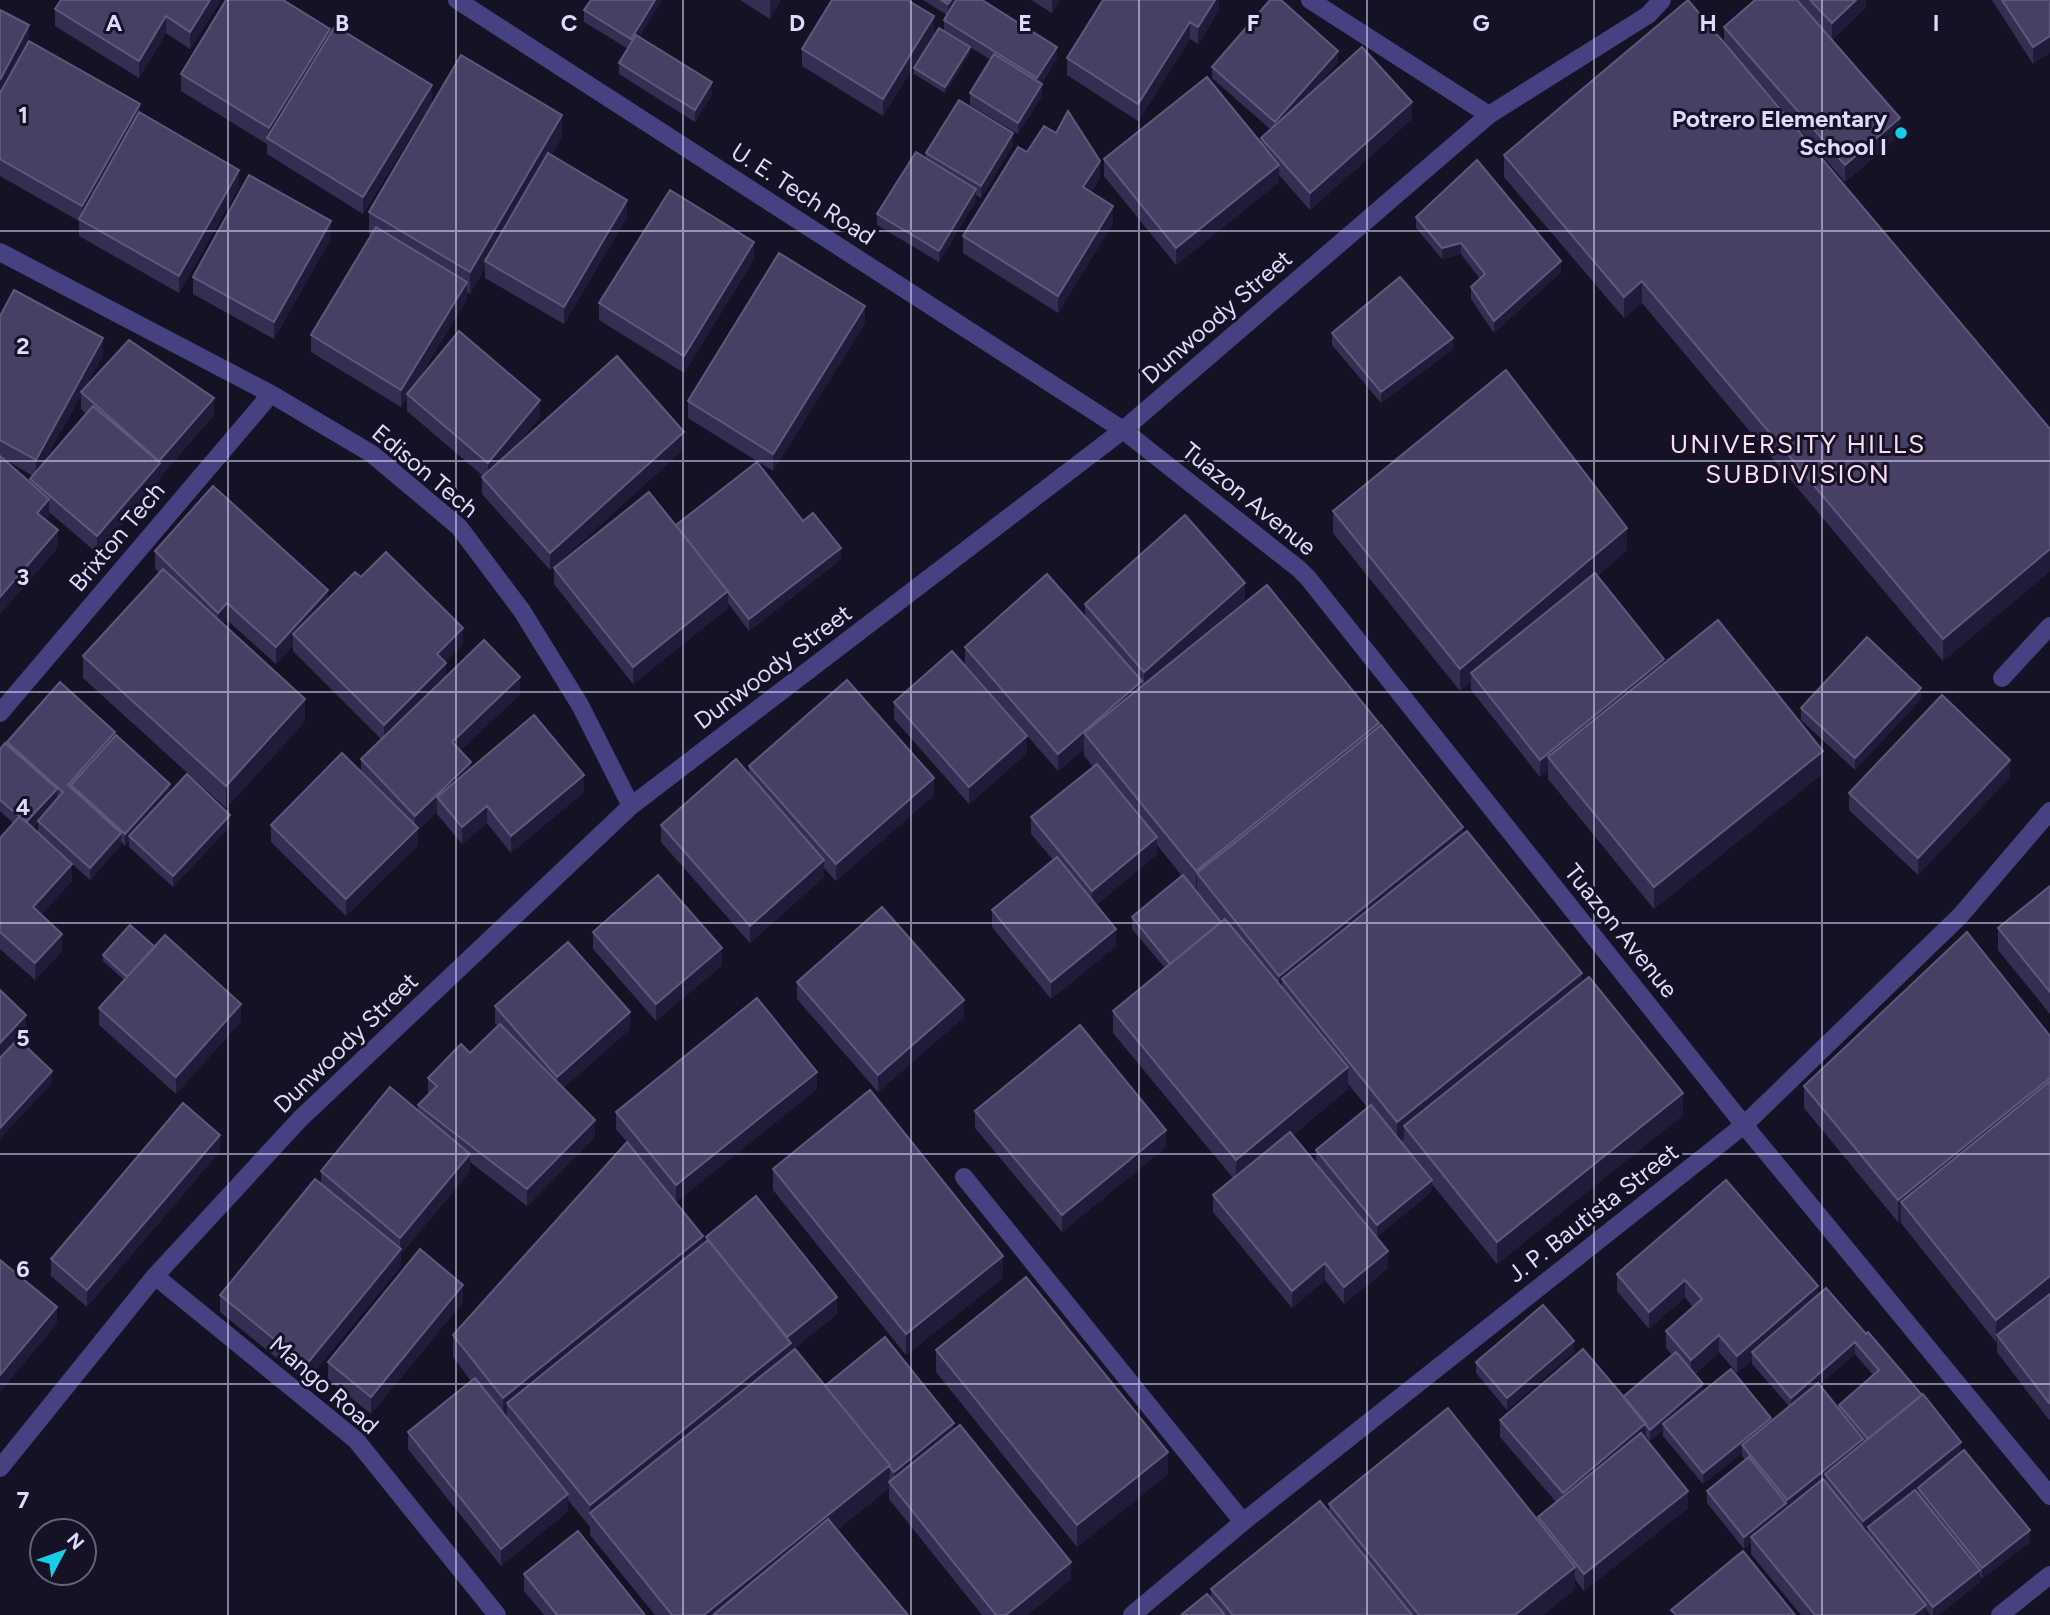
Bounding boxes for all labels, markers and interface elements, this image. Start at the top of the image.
text: A [106,9,123,37]
text: B [335,9,349,37]
text: C [561,9,578,37]
text: D [789,9,805,37]
text: E [1018,9,1032,37]
text: F [1247,9,1260,37]
text: G [1472,9,1490,37]
text: H [1699,9,1717,37]
text: I [1933,9,1939,37]
text: 1 [18,101,28,129]
place label: Potrero Elementary School I [1672,104,1887,161]
marker: Potrero Elementary School I [1893,125,1909,141]
street label: U. E. Tech Road [726,136,881,251]
street label: Dunwoody Street [1136,244,1298,390]
text: 2 [16,332,30,360]
street label: Edison Tech [366,418,484,523]
district label: UNIVERSITY HILLS SUBDIVISION [1670,428,1926,490]
street label: Tuazon Avenue [1176,436,1322,561]
street label: Brixton Tech [63,476,171,597]
text: 3 [17,563,29,591]
street label: Dunwoody Street [688,598,857,735]
text: 4 [16,793,30,821]
street label: Tuazon Avenue [1559,858,1684,1004]
street label: Dunwoody Street [267,966,424,1119]
text: 5 [16,1024,30,1052]
street label: J. P. Bautista Street [1502,1137,1684,1288]
text: 6 [16,1255,30,1283]
street label: Mango Road [264,1329,385,1440]
text: 7 [17,1486,30,1514]
north arrow [28,1517,98,1587]
text: N [62,1528,89,1554]

